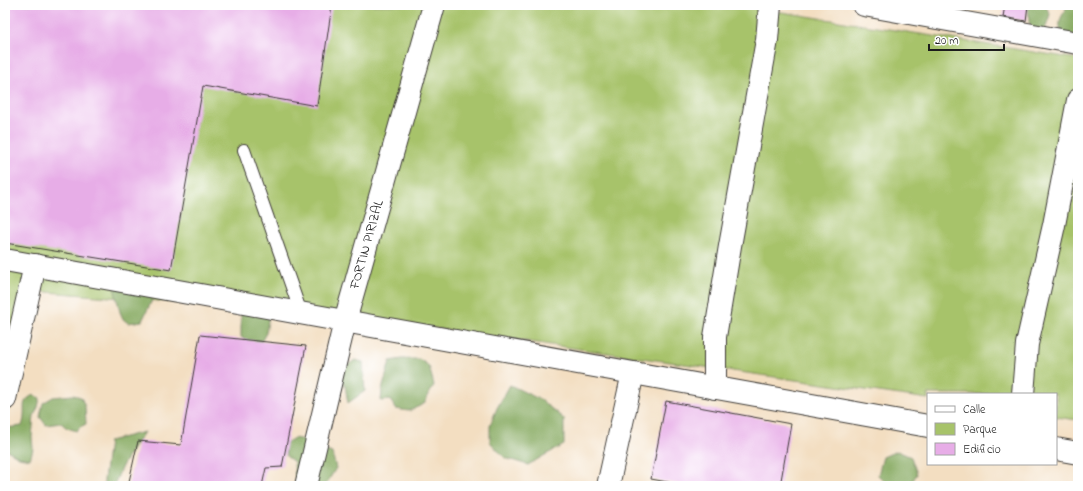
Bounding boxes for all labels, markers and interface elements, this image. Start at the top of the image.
scale bar [929,26,1004,52]
text: 20 m [935,32,958,50]
street label: FORTIN PIRIZAL [344,197,389,292]
legend [927,393,1057,465]
text: Calle [963,401,986,419]
text: Parque [963,421,997,439]
text: Edificio [963,441,1001,459]

